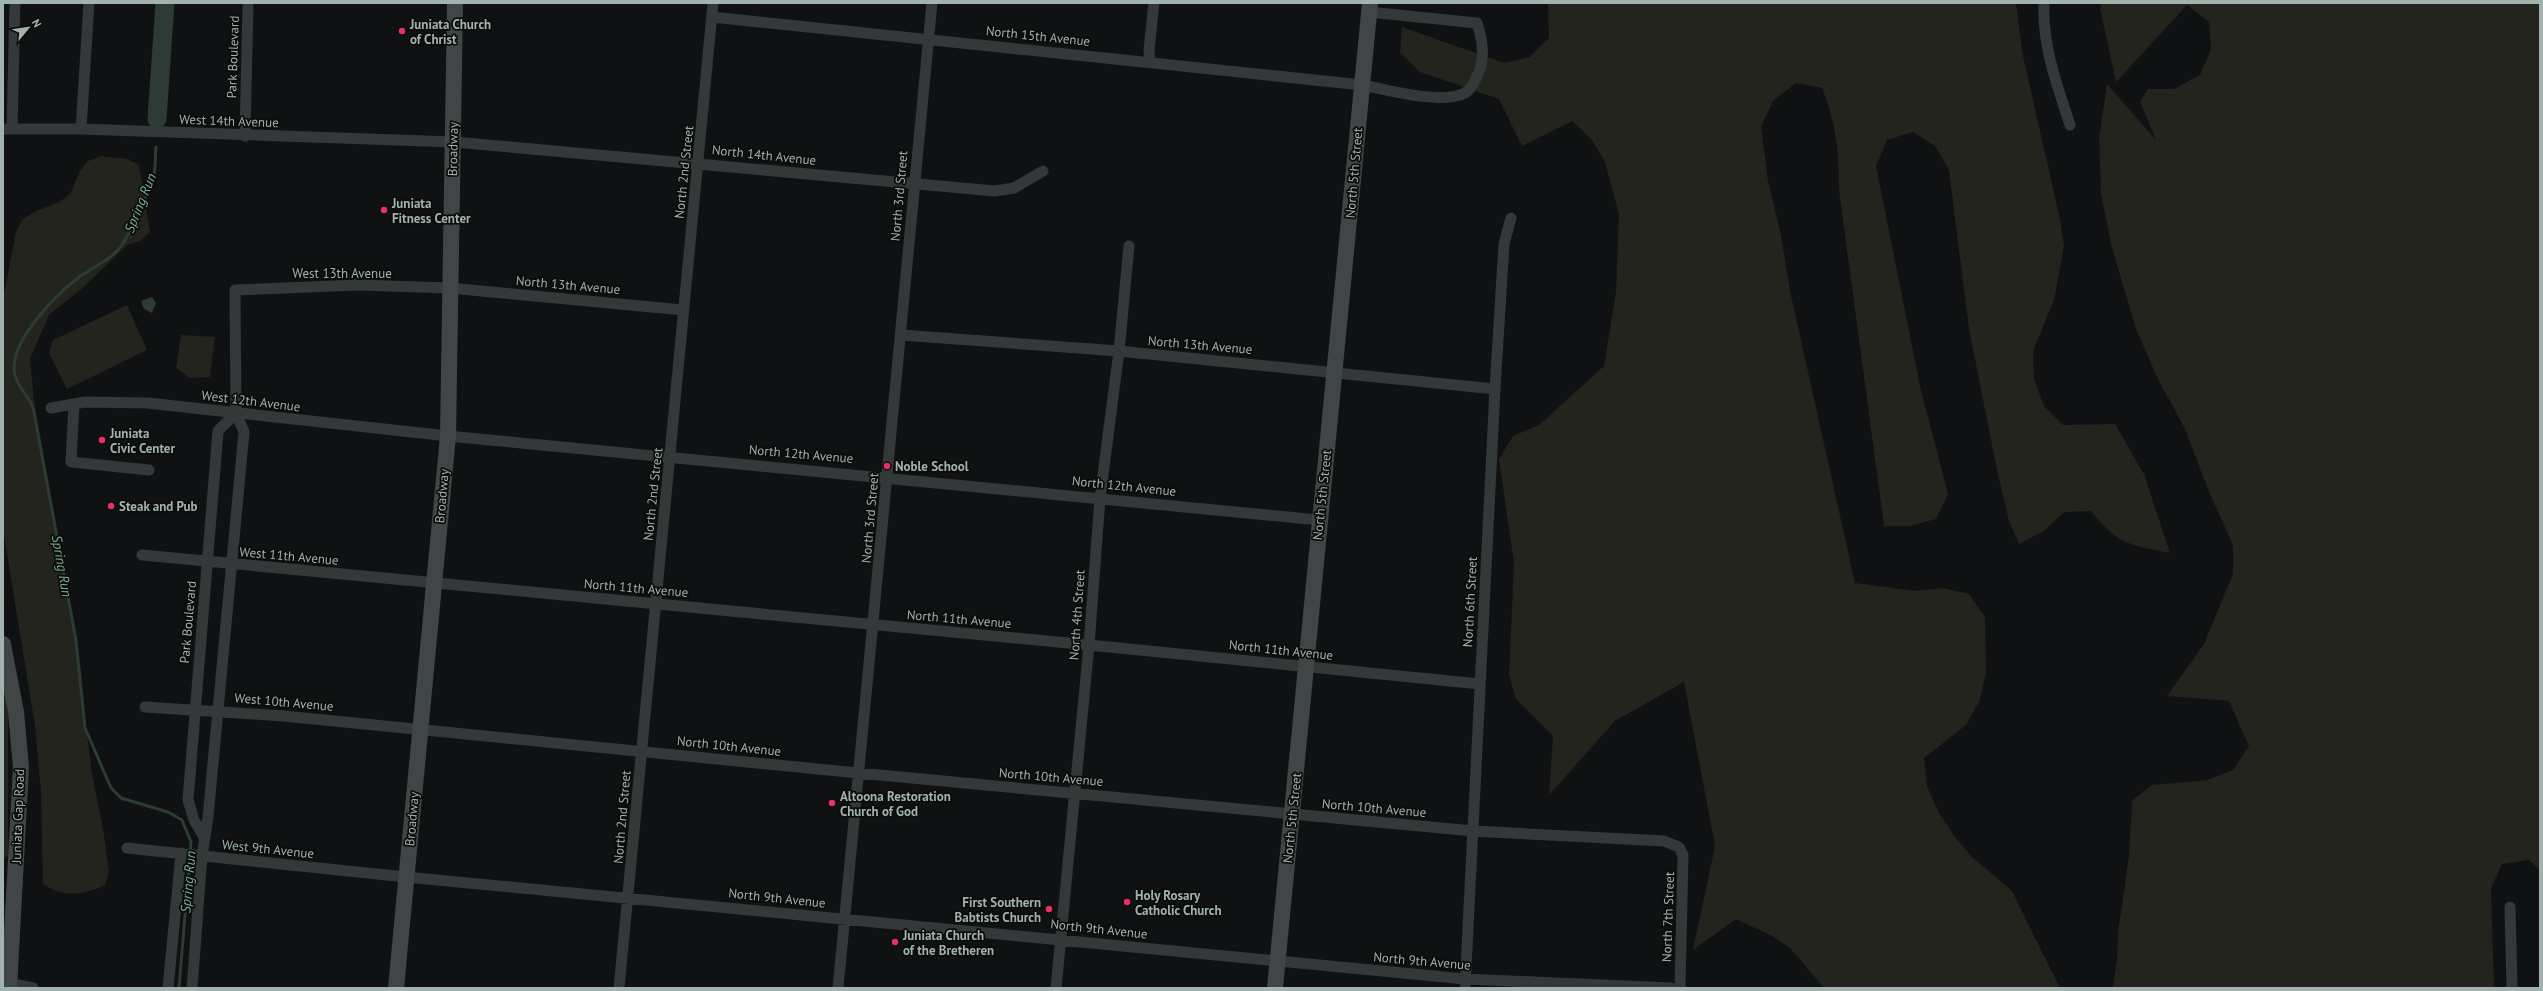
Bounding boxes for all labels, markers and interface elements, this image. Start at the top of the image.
north arrow [8,8,48,48]
street label: Park Boulevard [223,15,243,99]
place label: Juniata Church of Christ [409,16,491,48]
text: N [29,17,45,30]
street label: North 15th Avenue [985,22,1091,50]
marker: Juniata Church of Christ [397,26,407,36]
street label: West 14th Avenue [179,111,279,131]
street label: Broadway [444,122,462,176]
street label: North 2nd Street [671,124,697,219]
street label: North 5th Street [1342,126,1366,219]
street label: North 14th Avenue [711,141,817,169]
street label: North 3rd Street [887,150,911,242]
water label: Spring Run [120,171,160,235]
place label: Juniata Fitness Center [391,195,471,227]
marker: Juniata Fitness Center [379,205,389,215]
street label: West 13th Avenue [292,265,392,282]
street label: North 13th Avenue [515,272,621,298]
street label: North 13th Avenue [1147,332,1253,358]
street label: West 12th Avenue [201,386,301,416]
place label: Juniata Civic Center [109,425,175,457]
marker: Juniata Civic Center [97,435,107,445]
street label: North 12th Avenue [748,441,854,467]
street label: North 2nd Street [640,446,666,541]
street label: North 5th Street [1309,448,1335,541]
place label: Noble School [895,458,969,475]
marker: Noble School [882,461,892,471]
street label: Broadway [431,468,453,524]
street label: North 3rd Street [858,472,882,564]
street label: North 12th Avenue [1071,472,1177,500]
place label: Steak and Pub [119,498,198,515]
marker: Steak and Pub [106,501,116,511]
water label: Spring Run [48,534,76,598]
street label: West 11th Avenue [239,543,339,569]
street label: North 6th Street [1459,556,1481,648]
street label: North 4th Street [1065,569,1089,661]
street label: North 11th Avenue [583,575,689,601]
street label: Park Boulevard [176,580,200,664]
street label: North 11th Avenue [906,606,1012,632]
street label: North 11th Avenue [1228,636,1334,664]
street label: West 10th Avenue [234,689,334,715]
street label: North 10th Avenue [676,732,782,760]
street label: North 10th Avenue [998,764,1104,790]
street label: Juniata Gap Road [8,768,28,865]
street label: North 2nd Street [609,769,635,864]
street label: North 5th Street [1279,771,1305,864]
place label: Altoona Restoration Church of God [840,788,951,820]
street label: Broadway [401,791,423,847]
street label: North 10th Avenue [1321,795,1427,821]
marker: Altoona Restoration Church of God [827,798,837,808]
street label: West 9th Avenue [221,836,315,862]
water label: Spring Run [176,850,200,914]
street label: North 7th Street [1658,871,1678,963]
street label: North 9th Avenue [727,884,827,912]
place label: Holy Rosary Catholic Church [1135,887,1222,919]
place label: First Southern Babtists Church [955,894,1041,926]
marker: Holy Rosary Catholic Church [1122,897,1132,907]
marker: First Southern Babtists Church [1044,904,1054,914]
street label: North 9th Avenue [1049,915,1149,943]
place label: Juniata Church of the Bretheren [902,927,994,959]
marker: Juniata Church of the Bretheren [890,937,900,947]
street label: North 9th Avenue [1373,948,1471,974]

